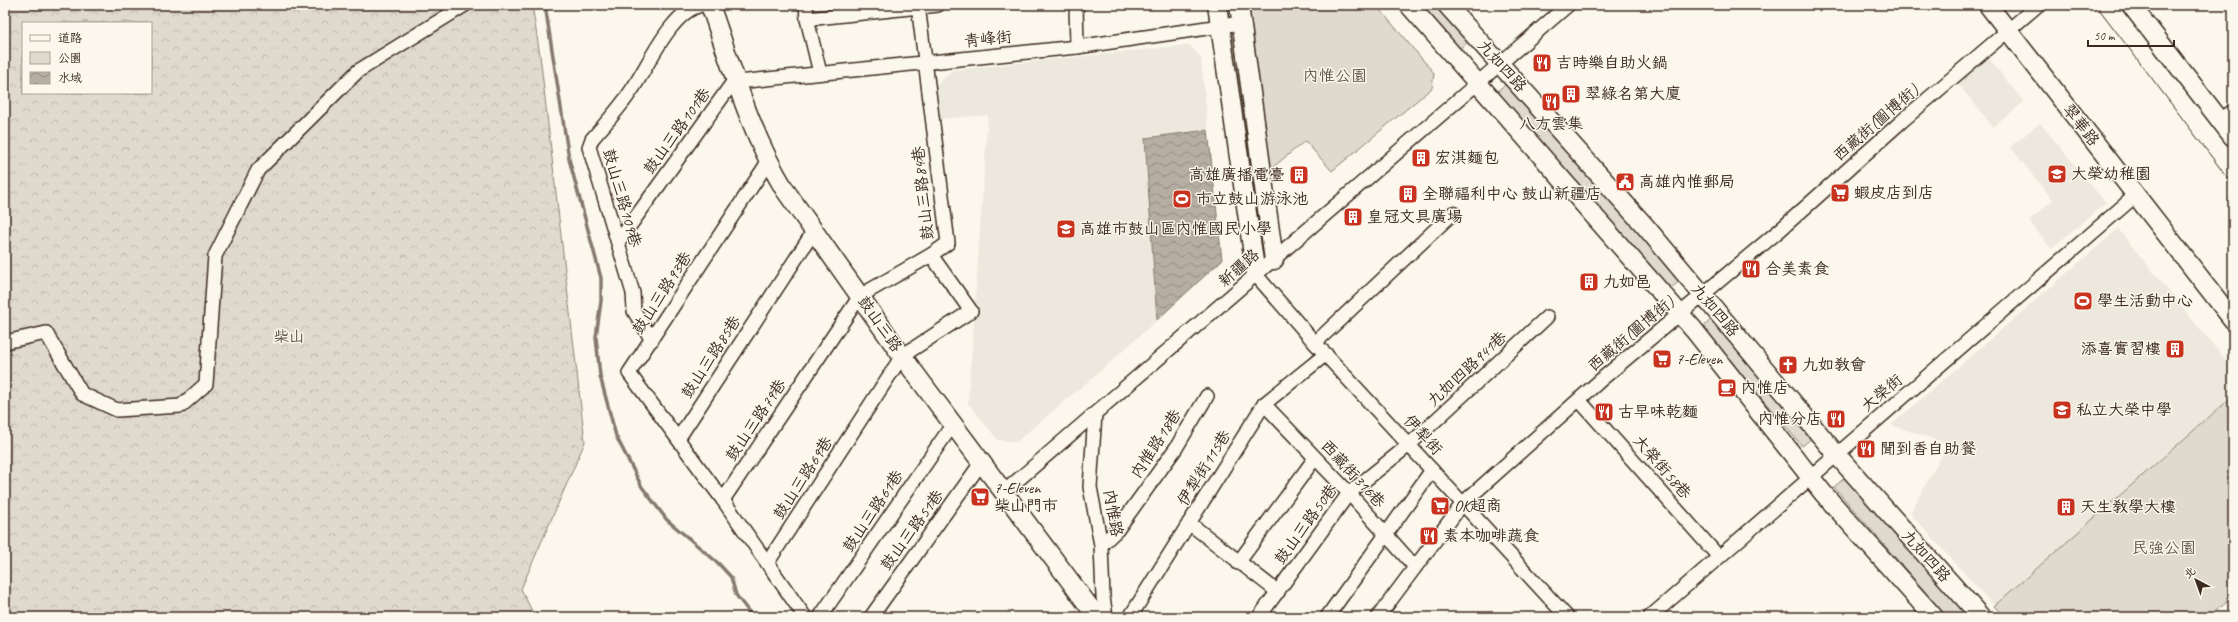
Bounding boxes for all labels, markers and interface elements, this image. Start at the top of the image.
legend [22,22,152,94]
scale bar [2088,22,2174,48]
street label: 青峰街 [963,27,1013,51]
text: 50 m [2094,28,2116,44]
text: 道路 [58,30,82,46]
street label: 九如四路 [1473,36,1531,96]
text: 公園 [58,50,82,66]
restaurant icon: 吉時樂自助火鍋 [1531,52,1553,74]
place label: 吉時樂自助火鍋 [1556,53,1668,73]
park label: 內惟公園 [1303,66,1367,86]
text: 水域 [58,70,82,86]
street label: 西藏街(圖博街) [1829,80,1923,166]
building icon: 翠綠名第大廈 [1560,83,1582,105]
street label: 鼓山三路101巷 [639,84,715,178]
place label: 翠綠名第大廈 [1585,84,1681,104]
restaurant icon: 八方雲集 [1540,91,1562,113]
street label: 翠華路 [2058,100,2104,150]
place label: 八方雲集 [1519,114,1583,134]
street label: 鼓山三路84巷 [908,145,938,241]
street label: 鼓山三路109巷 [598,146,646,250]
building icon: 宏淇麵包 [1410,147,1432,169]
place label: 宏淇麵包 [1435,148,1499,168]
school or university icon: 大榮幼稚園 [2046,163,2068,185]
building icon: 高雄廣播電臺 [1288,164,1310,186]
place label: 大榮幼稚園 [2071,164,2151,184]
place label: 高雄廣播電臺 [1189,165,1285,185]
public building icon: 高雄內惟郵局 [1614,171,1636,193]
place label: 高雄內惟郵局 [1639,172,1735,192]
supermarket icon: 蝦皮店到店 [1829,182,1851,204]
building icon: 全聯福利中心 鼓山新疆店 [1397,183,1419,205]
place label: 蝦皮店到店 [1854,183,1934,203]
place label: 全聯福利中心 鼓山新疆店 [1422,184,1602,204]
sports icon: 市立鼓山游泳池 [1171,188,1193,210]
place label: 市立鼓山游泳池 [1196,189,1308,209]
building icon: 皇冠文具廣場 [1342,206,1364,228]
place label: 皇冠文具廣場 [1367,207,1463,227]
school or university icon: 高雄市鼓山區內惟國民小學 [1055,218,1077,240]
place label: 高雄市鼓山區內惟國民小學 [1080,219,1272,239]
street label: 新疆路 [1214,245,1264,291]
street label: 鼓山三路93巷 [628,248,696,338]
restaurant icon: 合美素食 [1740,258,1762,280]
place label: 合美素食 [1765,259,1829,279]
building icon: 九如邑 [1578,271,1600,293]
place label: 九如邑 [1603,272,1651,292]
street label: 九如四路 [1687,279,1743,341]
sports icon: 學生活動中心 [2072,290,2094,312]
place label: 學生活動中心 [2097,291,2193,311]
street label: 鼓山三路 [853,292,907,356]
street label: 西藏街(圖博街) [1584,292,1679,376]
street label: 鼓山三路85巷 [677,312,745,402]
park label: 柴山 [273,327,305,347]
street label: 九如四路941巷 [1423,327,1511,411]
building icon: 添喜實習樓 [2164,338,2186,360]
place label: 添喜實習樓 [2081,339,2161,359]
supermarket icon: 7-Eleven [1651,348,1673,370]
place label: 7-Eleven [1676,349,1723,369]
church icon: 九如教會 [1777,354,1799,376]
place label: 九如教會 [1802,355,1866,375]
street label: 大榮街 [1857,370,1907,416]
street label: 鼓山三路79巷 [721,375,791,465]
cafe icon: 內惟店 [1716,377,1738,399]
place label: 內惟店 [1741,378,1789,398]
school or university icon: 私立大榮中學 [2051,399,2073,421]
place label: 私立大榮中學 [2076,400,2172,420]
restaurant icon: 古早味乾麵 [1593,401,1615,423]
place label: 古早味乾麵 [1618,402,1698,422]
street label: 內惟路18巷 [1126,406,1186,482]
restaurant icon: 內惟分店 [1825,408,1847,430]
place label: 內惟分店 [1758,409,1822,429]
street label: 伊犁街 [1399,411,1447,459]
street label: 伊犁街115巷 [1173,426,1235,510]
street label: 大榮街58巷 [1629,431,1695,503]
street label: 鼓山三路69巷 [769,433,837,523]
street label: 西藏街316巷 [1316,436,1390,512]
restaurant icon: 聞到香自助餐 [1855,438,1877,460]
place label: 聞到香自助餐 [1880,439,1976,459]
street label: 鼓山三路61巷 [838,466,908,556]
place label: 7-Eleven 柴山門市 [994,478,1058,516]
street label: 鼓山三路50巷 [1270,480,1342,568]
street label: 鼓山三路51巷 [876,486,948,574]
supermarket icon: 7-Eleven 柴山門市 [969,486,991,508]
street label: 內惟路 [1099,488,1127,538]
supermarket icon: OK超商 [1429,495,1451,517]
place label: OK超商 [1454,496,1502,516]
building icon: 天生教學大樓 [2055,496,2077,518]
place label: 天生教學大樓 [2080,497,2176,517]
restaurant icon: 素本咖啡蔬食 [1418,525,1440,547]
place label: 素本咖啡蔬食 [1443,526,1539,546]
street label: 九如四路 [1897,526,1955,586]
park label: 民強公園 [2132,538,2196,558]
north arrow [2176,560,2216,600]
text: 北 [2181,564,2198,581]

